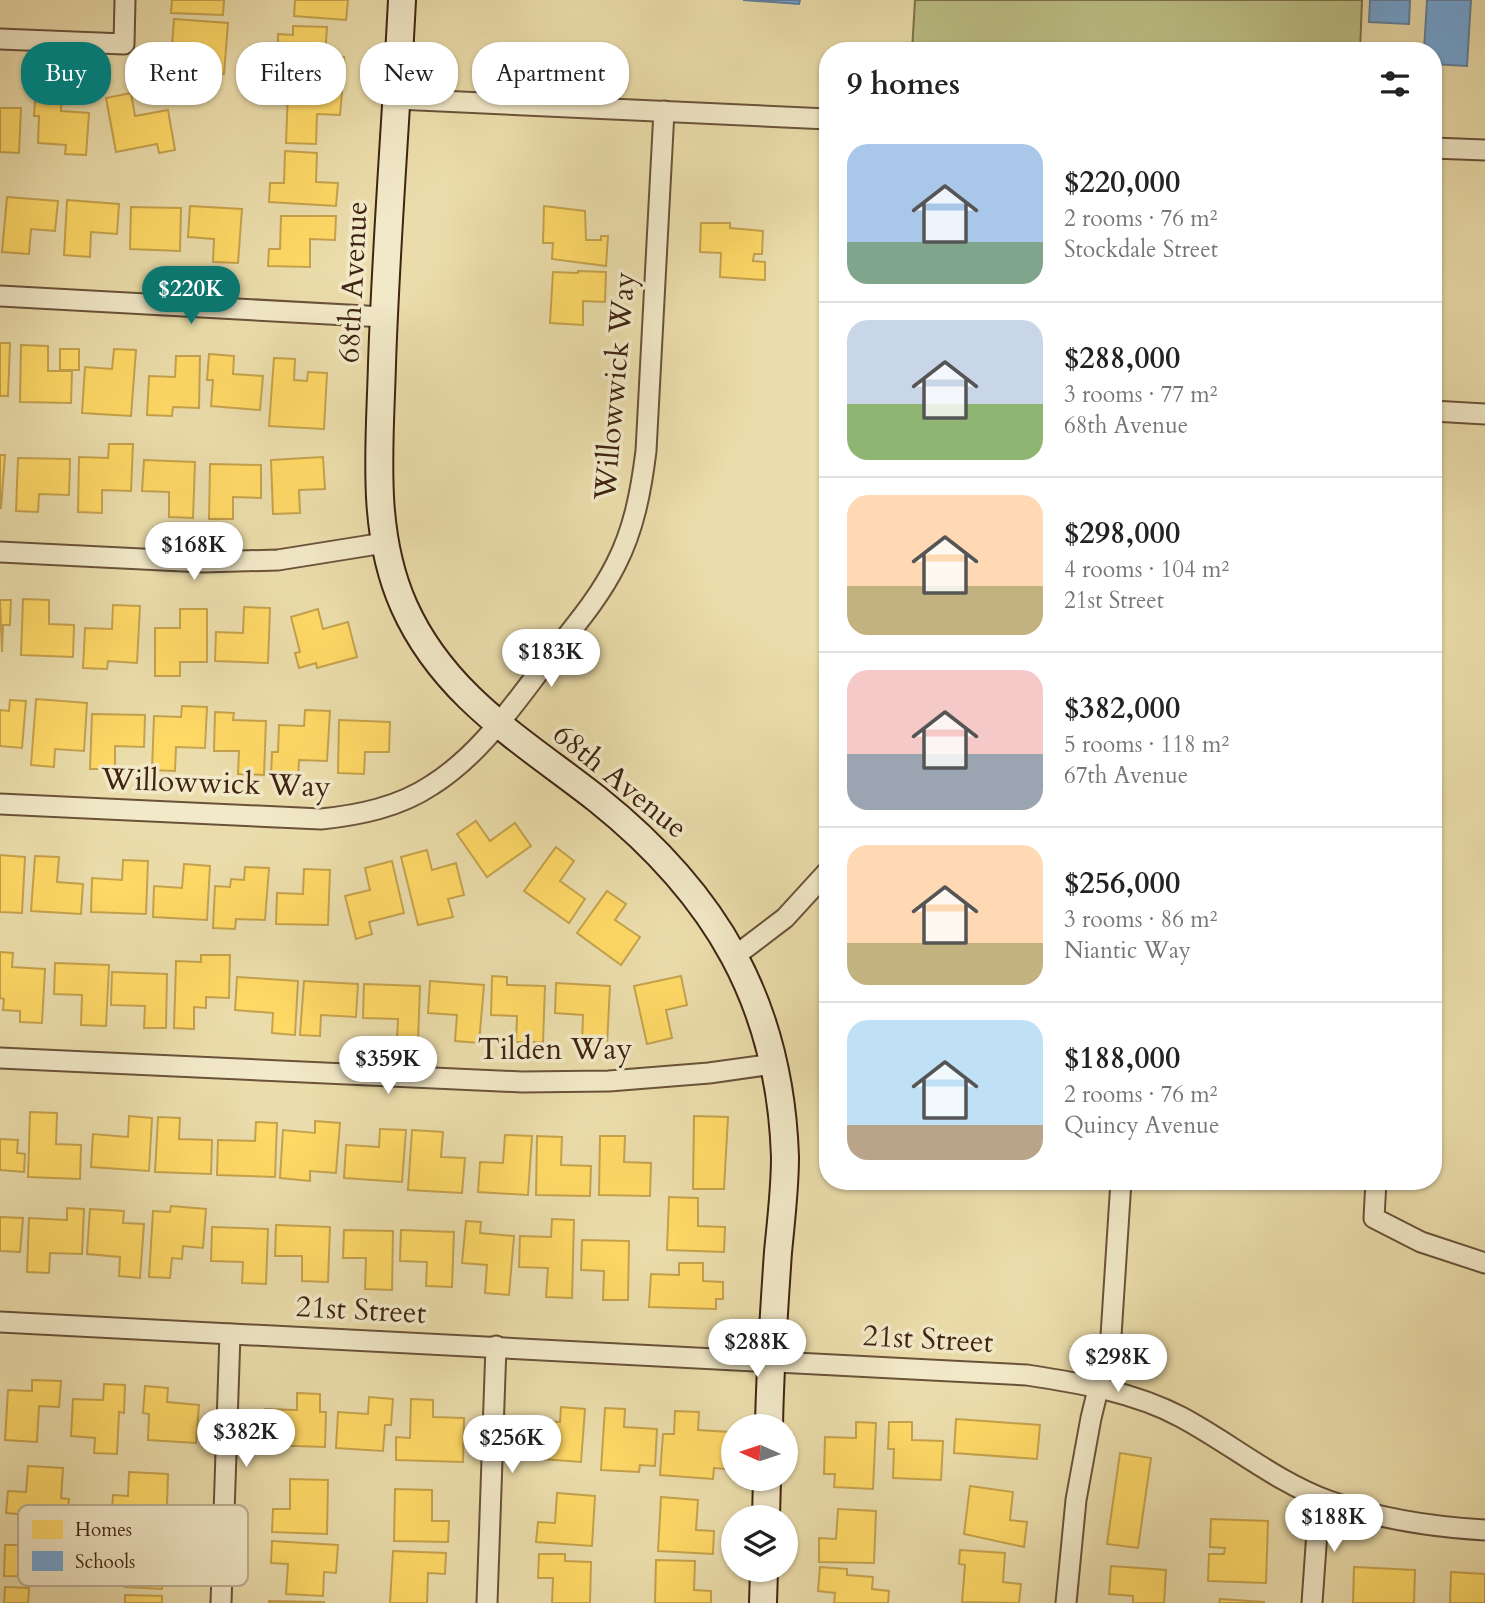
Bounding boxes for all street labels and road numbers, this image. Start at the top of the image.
street label: 68th Avenue [328,200,378,364]
street label: Willowwick Way [584,270,645,503]
street label: 68th Avenue [544,714,696,848]
street label: Willowwick Way [100,758,331,807]
street label: Tilden Way [478,1029,633,1070]
street label: 21st Street [295,1286,428,1334]
street label: 21st Street [862,1315,995,1363]

